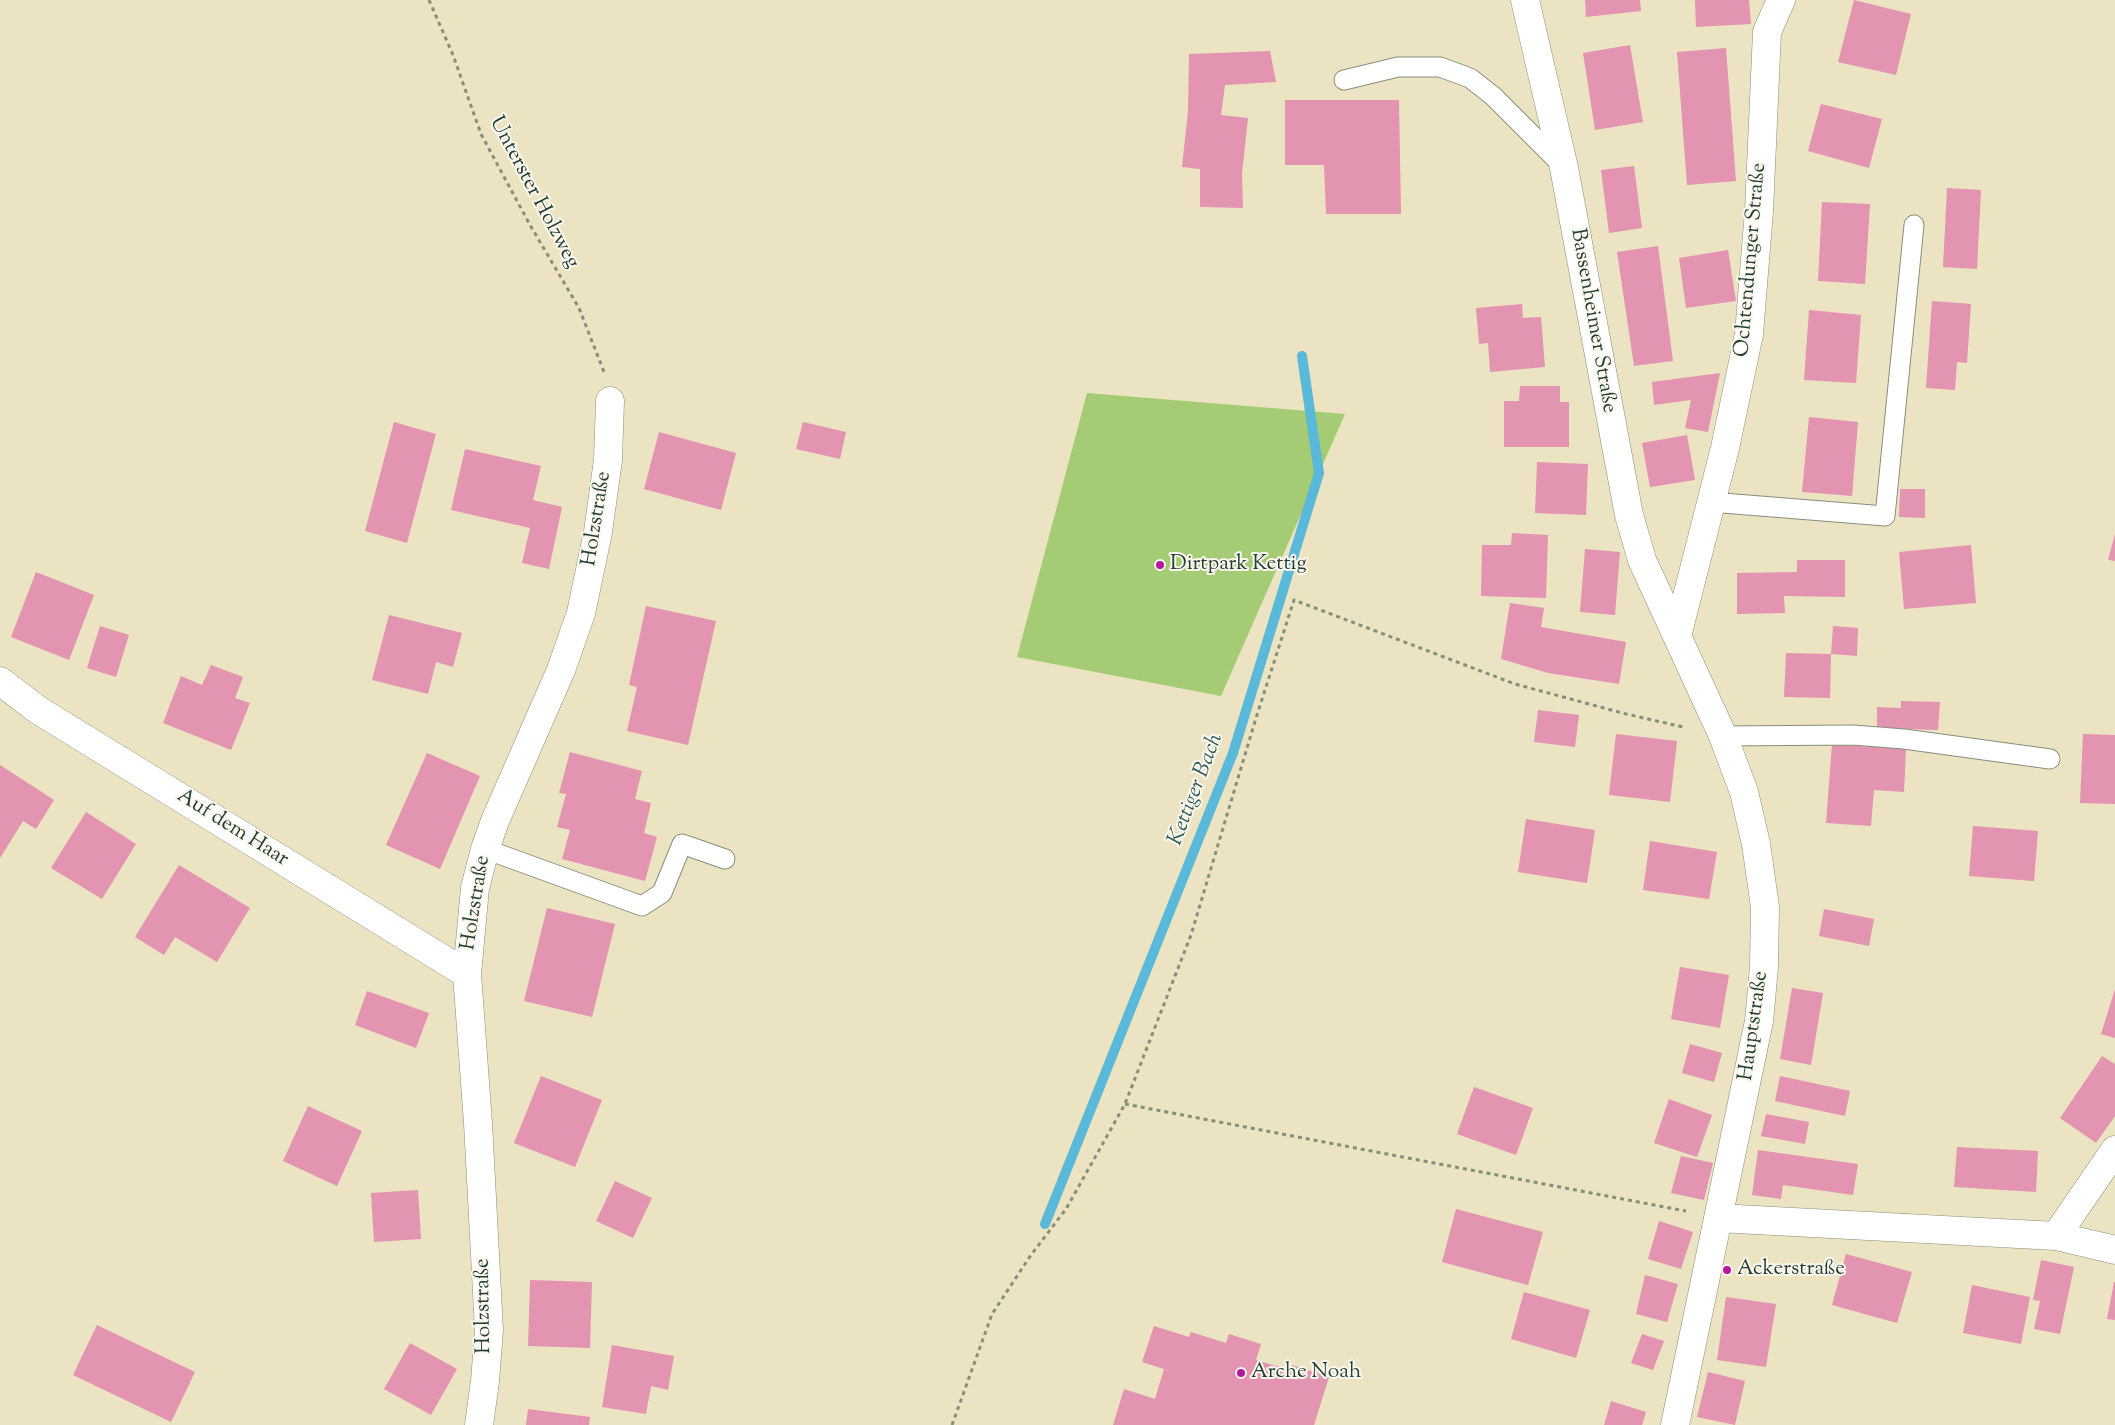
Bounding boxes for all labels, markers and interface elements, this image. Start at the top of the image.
street label: Unterster Holzweg [482,113,584,273]
street label: Ochtendunger Straße [1731,162,1773,358]
street label: Bassenheimer Straße [1563,227,1621,415]
street label: Holzstraße [578,470,618,568]
place label: Dirtpark Kettig [1170,552,1307,578]
marker: Dirtpark Kettig [1154,559,1166,571]
water label: Kettiger Bach [1164,730,1230,850]
street label: Auf dem Haar [171,785,293,873]
street label: Holzstraße [457,854,497,952]
street label: Hauptstraße [1735,969,1775,1083]
place label: Ackerstraße [1737,1257,1845,1283]
street label: Holzstraße [472,1258,498,1354]
marker: Ackerstraße [1721,1264,1733,1276]
place label: Arche Noah [1251,1360,1361,1386]
marker: Arche Noah [1235,1367,1247,1379]

